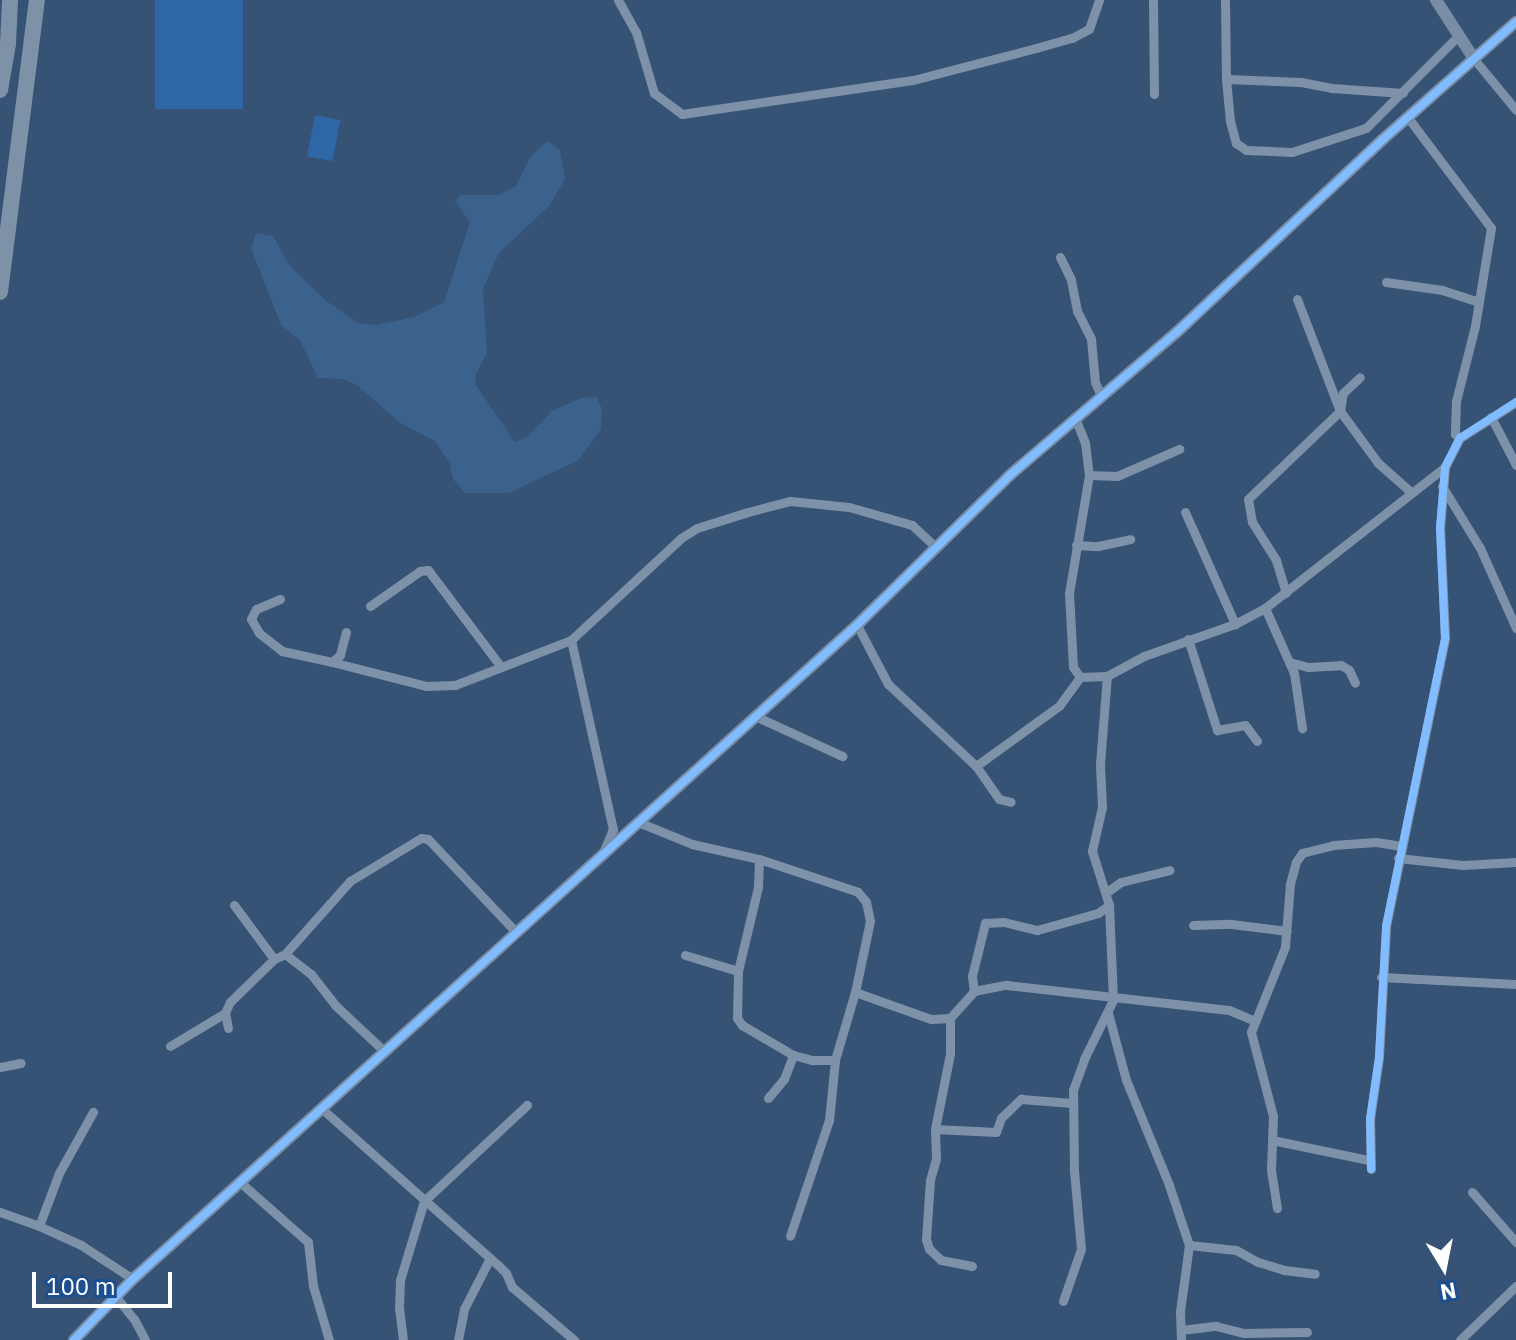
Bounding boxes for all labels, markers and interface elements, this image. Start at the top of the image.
north arrow [1404,1228,1484,1308]
scale bar [36,1256,176,1306]
text: 100 m [46,1270,116,1302]
text: N [1438,1276,1459,1308]

